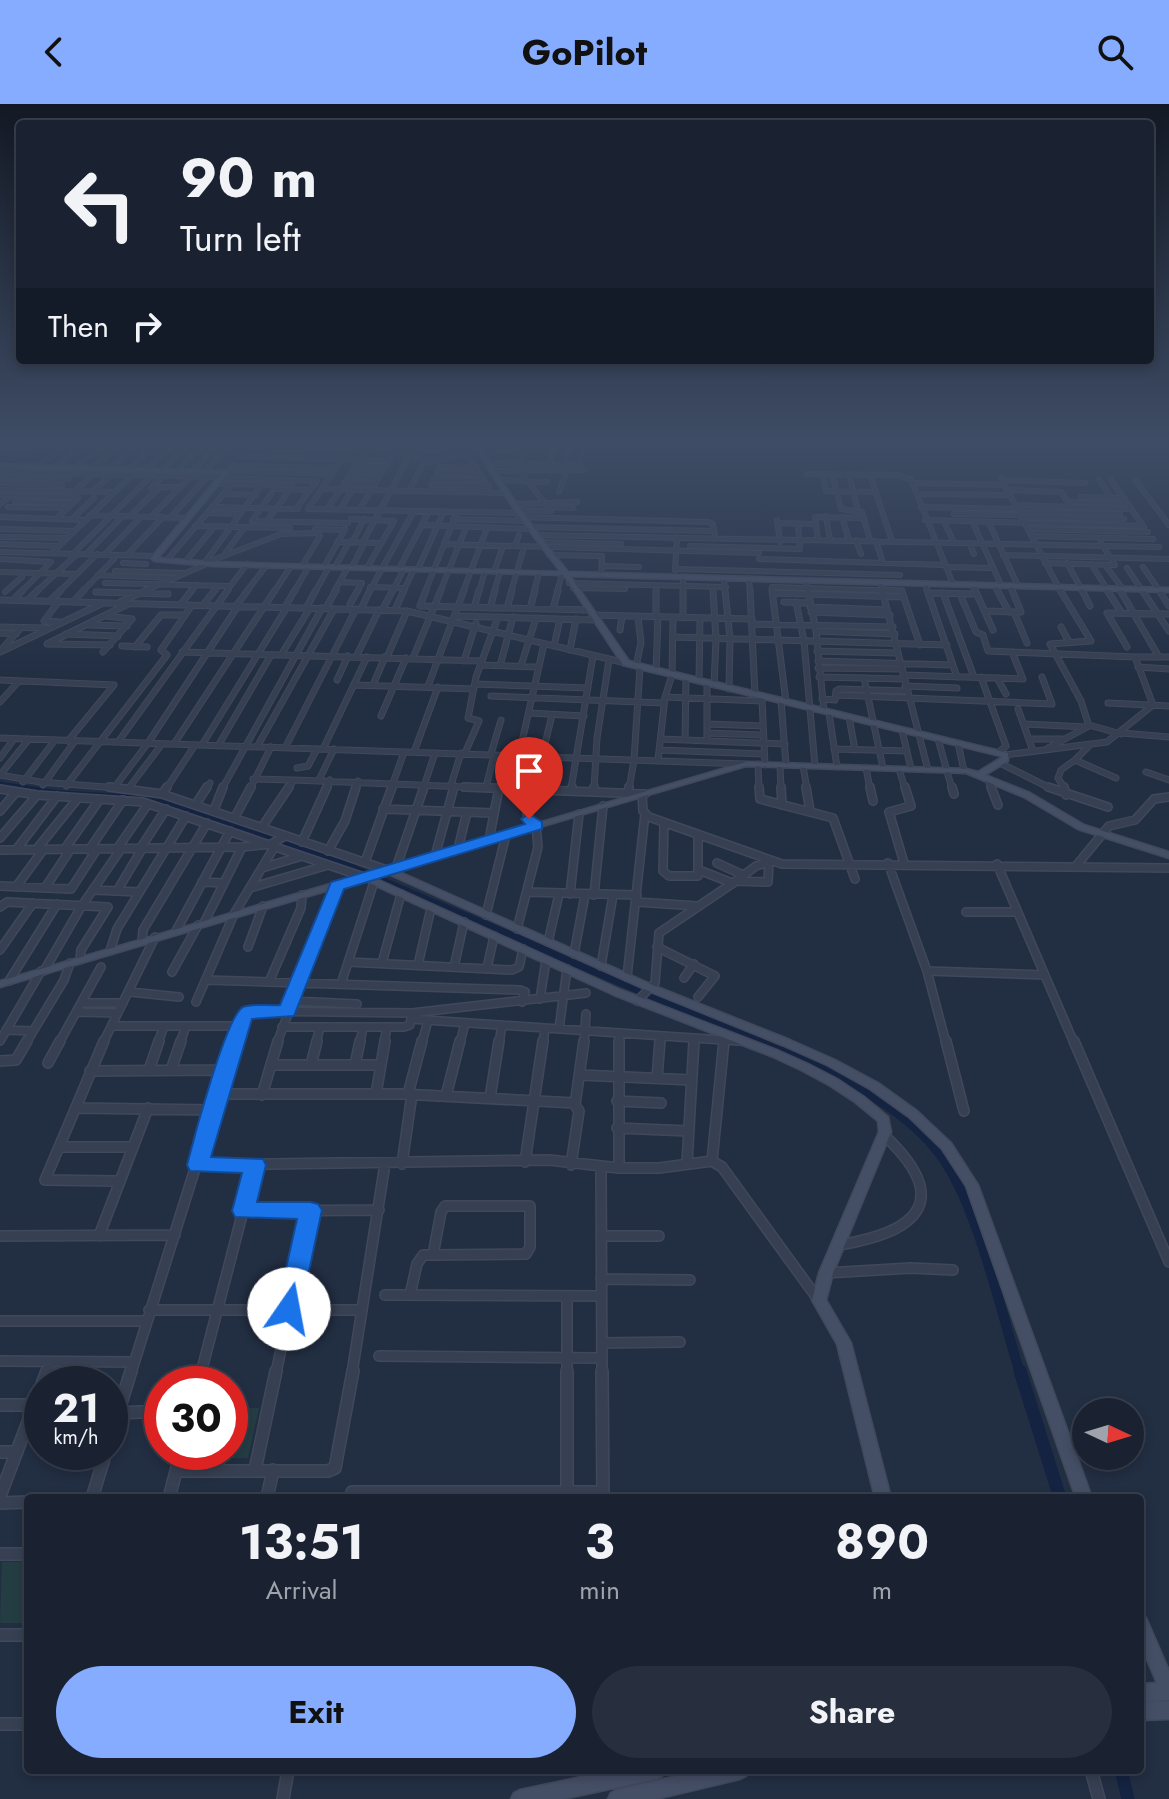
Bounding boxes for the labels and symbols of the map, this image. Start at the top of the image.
pin [495,737,563,819]
position arrow [247,1267,331,1351]
speed limit sign: 30 [144,1366,248,1470]
north arrow [1072,1398,1144,1470]

